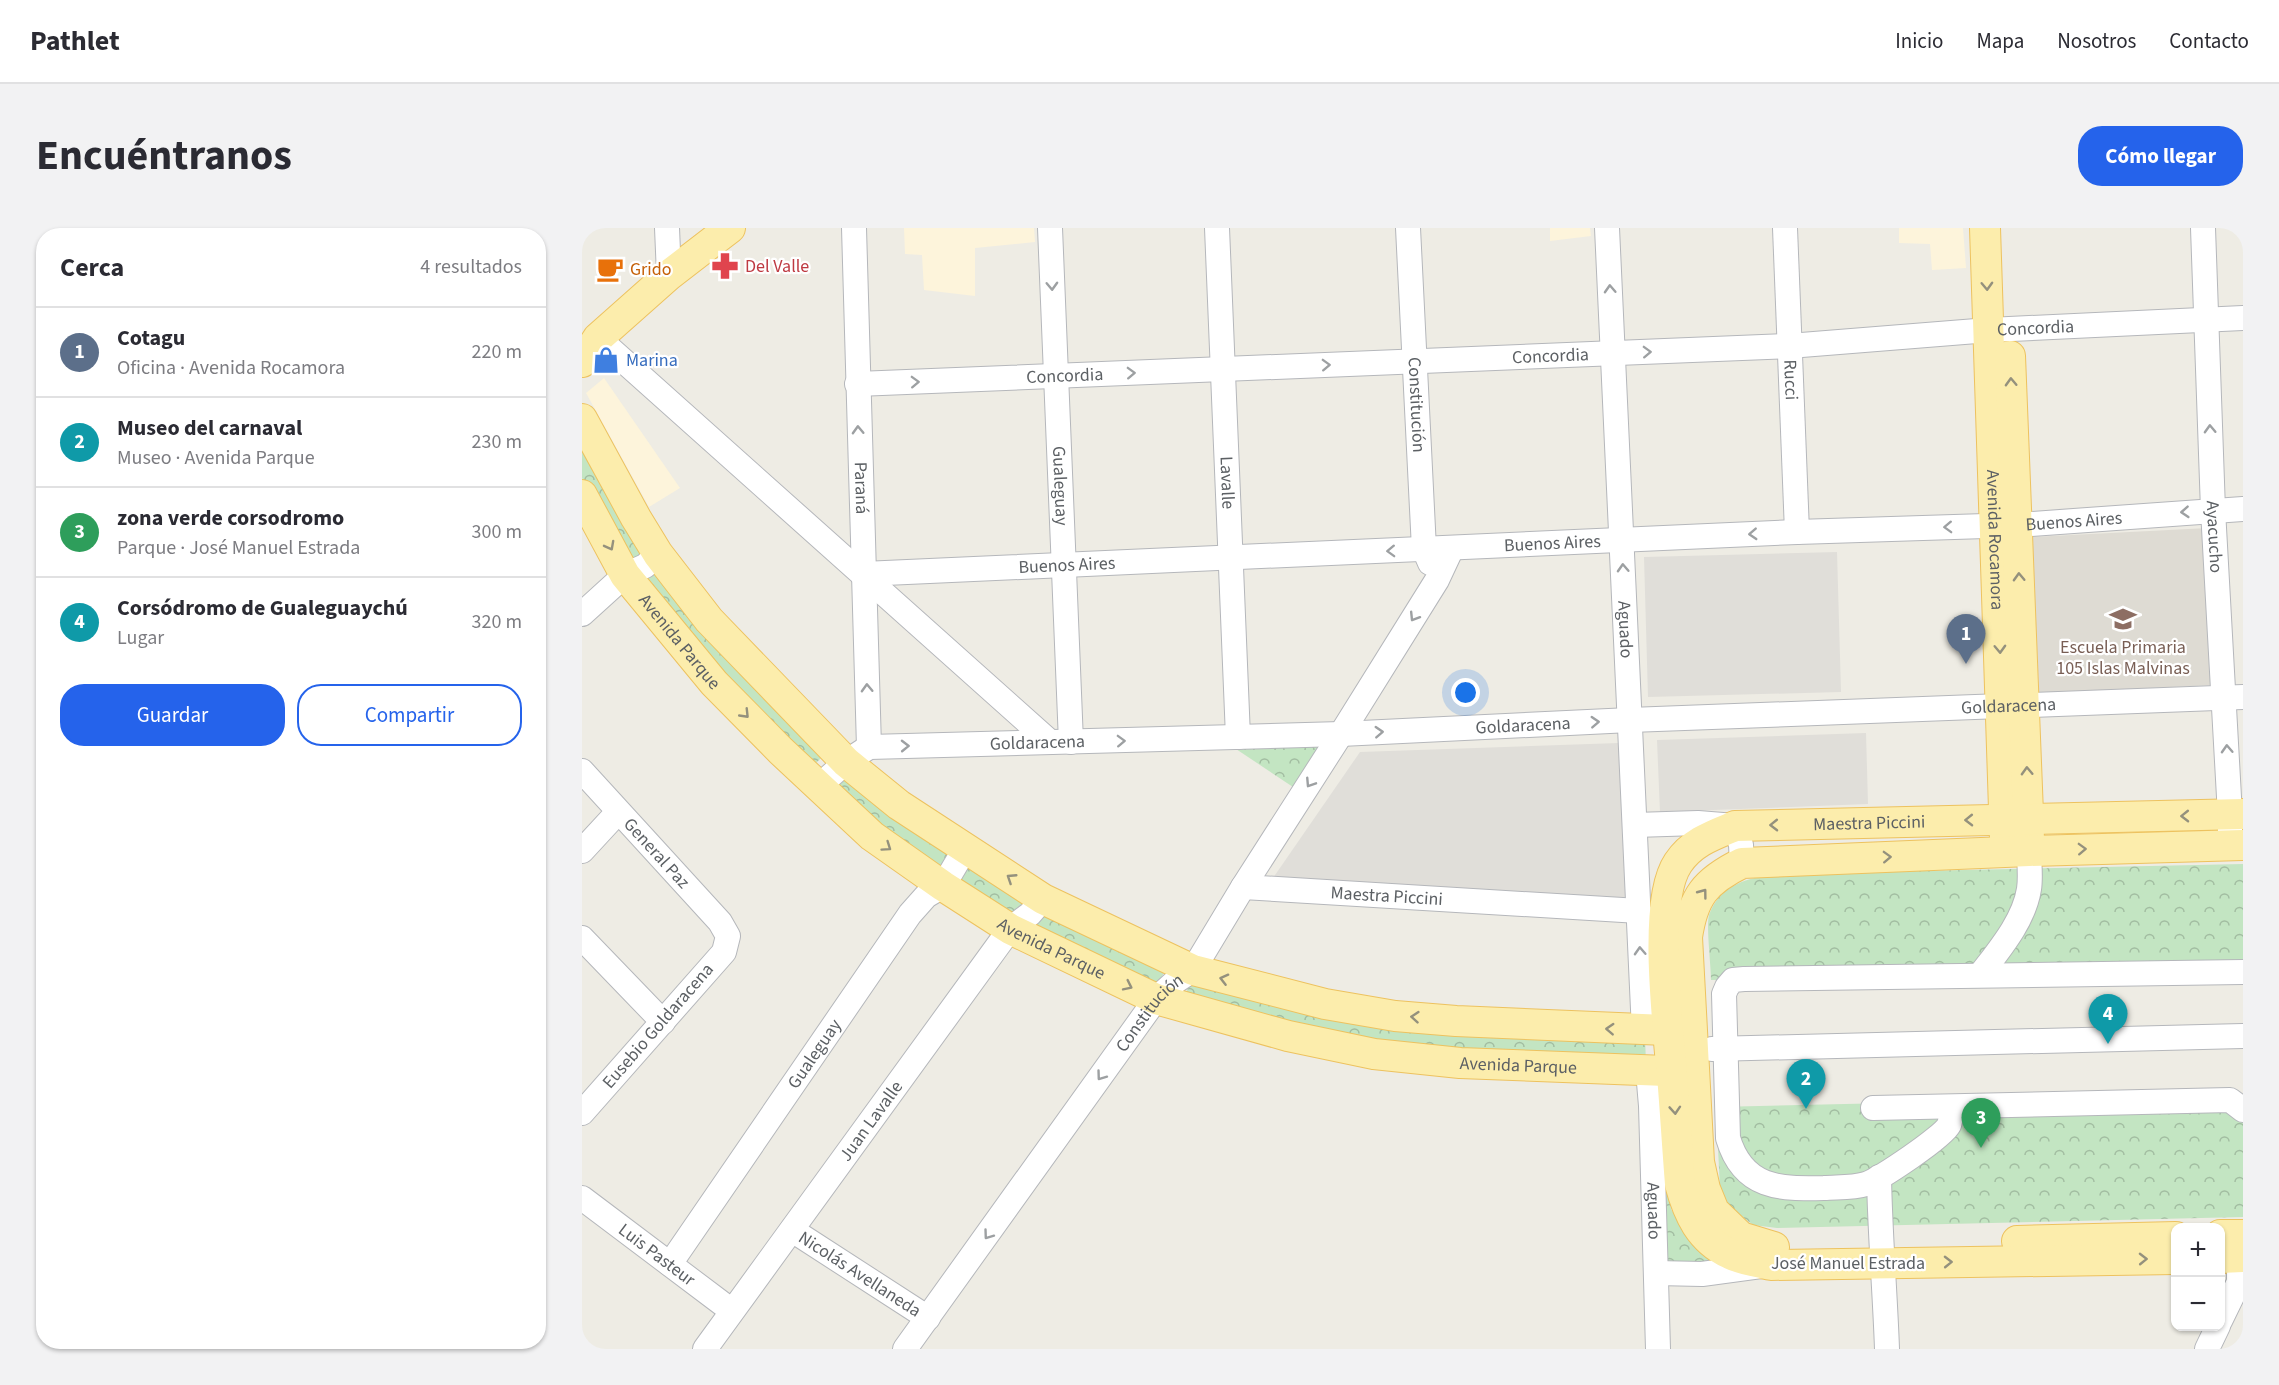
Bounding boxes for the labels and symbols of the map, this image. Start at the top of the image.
pharmacy icon: Del Valle [710,251,740,281]
cafe icon: Grido [595,254,625,284]
place label: Del Valle [745,254,809,279]
place label: Grido [630,257,672,282]
one-way arrow [1046,282,1058,291]
one-way arrow [1980,282,1993,291]
one-way arrow [1603,284,1616,293]
street label: Concordia [1996,313,2075,342]
street label: Concordia [1511,342,1589,370]
shop icon: Marina [591,345,621,375]
one-way arrow [1642,346,1651,359]
place label: Marina [626,348,678,373]
street label: Constitución [1402,356,1432,453]
one-way arrow [1322,359,1331,372]
street label: Rucci [1778,359,1804,401]
street label: Concordia [1026,361,1104,390]
one-way arrow [1127,367,1136,380]
one-way arrow [911,376,920,388]
one-way arrow [2005,377,2018,386]
one-way arrow [2203,424,2216,433]
one-way arrow [852,426,865,435]
street label: Gualeguay [1046,445,1075,527]
street label: Lavalle [1214,456,1241,510]
street label: Paraná [848,461,875,514]
street label: Avenida Rocamora [1980,469,2010,610]
street label: Ayacucho [2200,500,2229,574]
street label: Buenos Aires [2025,505,2123,537]
one-way arrow [2180,505,2189,518]
one-way arrow [1944,521,1953,533]
one-way arrow [1749,527,1758,540]
street label: Buenos Aires [1503,528,1601,558]
one-way arrow [603,540,614,551]
one-way arrow [1386,544,1395,557]
street label: Buenos Aires [1018,550,1116,579]
one-way arrow [1616,563,1629,572]
one-way arrow [2013,572,2026,581]
street label: Avenida Parque [633,588,726,695]
street label: Aguado [1612,600,1639,659]
school or university icon: Escuela Primaria 105 Islas Malvinas [2108,604,2138,634]
one-way arrow [1409,611,1421,621]
pin: 1 [1946,614,1986,664]
place label: Escuela Primaria 105 Islas Malvinas [2056,635,2190,681]
one-way arrow [1993,645,2006,654]
your location [1451,678,1480,707]
one-way arrow [860,684,873,693]
street label: Goldaracena [1961,692,2057,720]
one-way arrow [737,707,748,718]
street label: Goldaracena [1475,710,1571,740]
one-way arrow [1590,715,1599,728]
one-way arrow [1375,726,1384,739]
street label: Goldaracena [989,729,1085,756]
one-way arrow [1117,734,1126,747]
one-way arrow [901,739,910,752]
one-way arrow [2220,745,2233,754]
one-way arrow [2020,767,2033,776]
one-way arrow [1307,776,1318,787]
street label: Maestra Piccini [1813,809,1926,837]
one-way arrow [2180,809,2189,822]
street label: General Paz [618,812,696,894]
one-way arrow [1964,814,1973,826]
one-way arrow [1769,819,1778,831]
one-way arrow [881,840,892,851]
one-way arrow [2077,843,2086,856]
one-way arrow [1883,851,1892,864]
one-way arrow [1007,874,1018,885]
street label: Maestra Piccini [1330,880,1444,912]
one-way arrow [1696,889,1707,900]
street label: Avenida Parque [992,912,1110,985]
one-way arrow [1634,947,1647,956]
street label: Eusebio Goldaracena [597,958,719,1094]
street label: Constitución [1109,967,1188,1057]
one-way arrow [1220,974,1230,987]
one-way arrow [1122,979,1133,990]
pin: 4 [2088,994,2128,1044]
one-way arrow [1411,1011,1420,1024]
street label: Gualeguay [781,1013,847,1094]
one-way arrow [1605,1022,1614,1035]
street label: Avenida Parque [1459,1051,1578,1080]
pin: 2 [1786,1060,1826,1109]
one-way arrow [1097,1070,1108,1081]
street label: Juan Lavalle [833,1075,908,1166]
pin: 3 [1962,1098,2000,1148]
one-way arrow [1668,1106,1681,1115]
street label: Aguado [1641,1182,1667,1240]
street label: Luis Pasteur [613,1217,701,1292]
street label: Nicolás Avellaneda [794,1225,926,1323]
one-way arrow [984,1228,995,1239]
street label: José Manuel Estrada [1771,1251,1925,1276]
one-way arrow [2139,1253,2148,1266]
one-way arrow [1944,1256,1953,1268]

